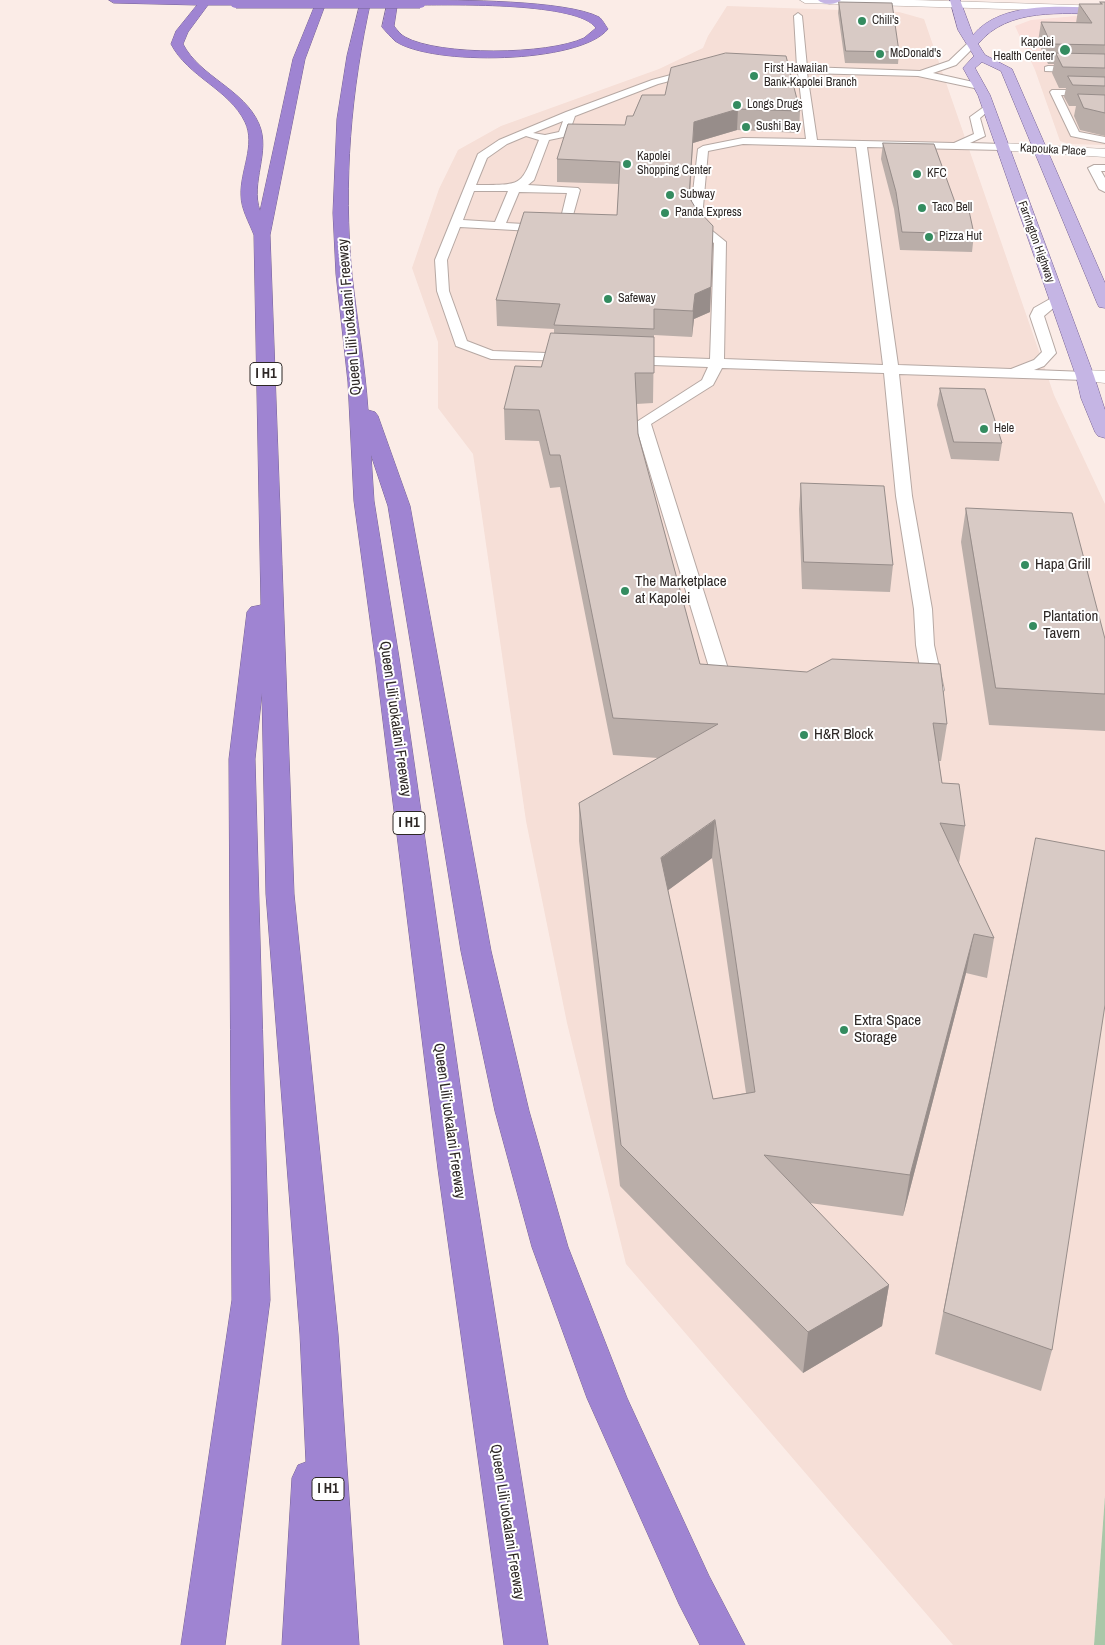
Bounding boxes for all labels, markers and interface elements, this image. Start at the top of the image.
place label: Chili's [872,14,899,28]
marker: Chili's [856,15,868,27]
place label: Kapolei Health Center [993,36,1054,64]
marker: Kapolei Health Center [1058,43,1072,57]
place label: McDonald's [890,47,941,61]
marker: McDonald's [874,48,886,60]
place label: First Hawaiian Bank-Kapolei Branch [764,62,857,90]
marker: First Hawaiian Bank-Kapolei Branch [748,70,760,82]
place label: Longs Drugs [747,98,803,112]
marker: Longs Drugs [731,99,743,111]
place label: Sushi Bay [756,120,801,134]
marker: Sushi Bay [740,121,752,133]
street label: Kapouka Place [1020,141,1086,159]
place label: Kapolei Shopping Center [637,150,711,178]
marker: Kapolei Shopping Center [621,158,633,170]
place label: KFC [927,167,947,181]
marker: KFC [911,168,923,180]
place label: Subway [680,188,715,202]
marker: Subway [664,189,676,201]
street label: Farrington Highway [1015,199,1057,285]
place label: Taco Bell [932,201,972,215]
marker: Taco Bell [916,202,928,214]
place label: Panda Express [675,206,742,220]
marker: Panda Express [659,207,671,219]
place label: Pizza Hut [939,230,982,244]
marker: Pizza Hut [923,231,935,243]
street label: Queen Liliʻuokalani Freeway [334,238,366,396]
place label: Safeway [618,292,656,306]
marker: Safeway [602,293,614,305]
road number: I H1 [250,362,282,386]
place label: Hele [994,422,1014,436]
marker: Hele [978,423,990,435]
place label: Hapa Grill [1035,556,1090,574]
marker: Hapa Grill [1019,559,1031,571]
place label: The Marketplace at Kapolei [635,573,727,608]
marker: The Marketplace at Kapolei [619,585,631,597]
place label: Plantation Tavern [1043,608,1098,643]
marker: Plantation Tavern [1027,620,1039,632]
street label: Queen Liliʻuokalani Freeway [375,640,415,798]
place label: H&R Block [814,726,873,744]
marker: H&R Block [798,729,810,741]
road number: I H1 [393,811,425,834]
place label: Extra Space Storage [854,1012,921,1047]
marker: Extra Space Storage [838,1024,850,1036]
street label: Queen Liliʻuokalani Freeway [429,1042,469,1200]
street label: Queen Liliʻuokalani Freeway [486,1443,528,1601]
road number: I H1 [312,1478,344,1500]

